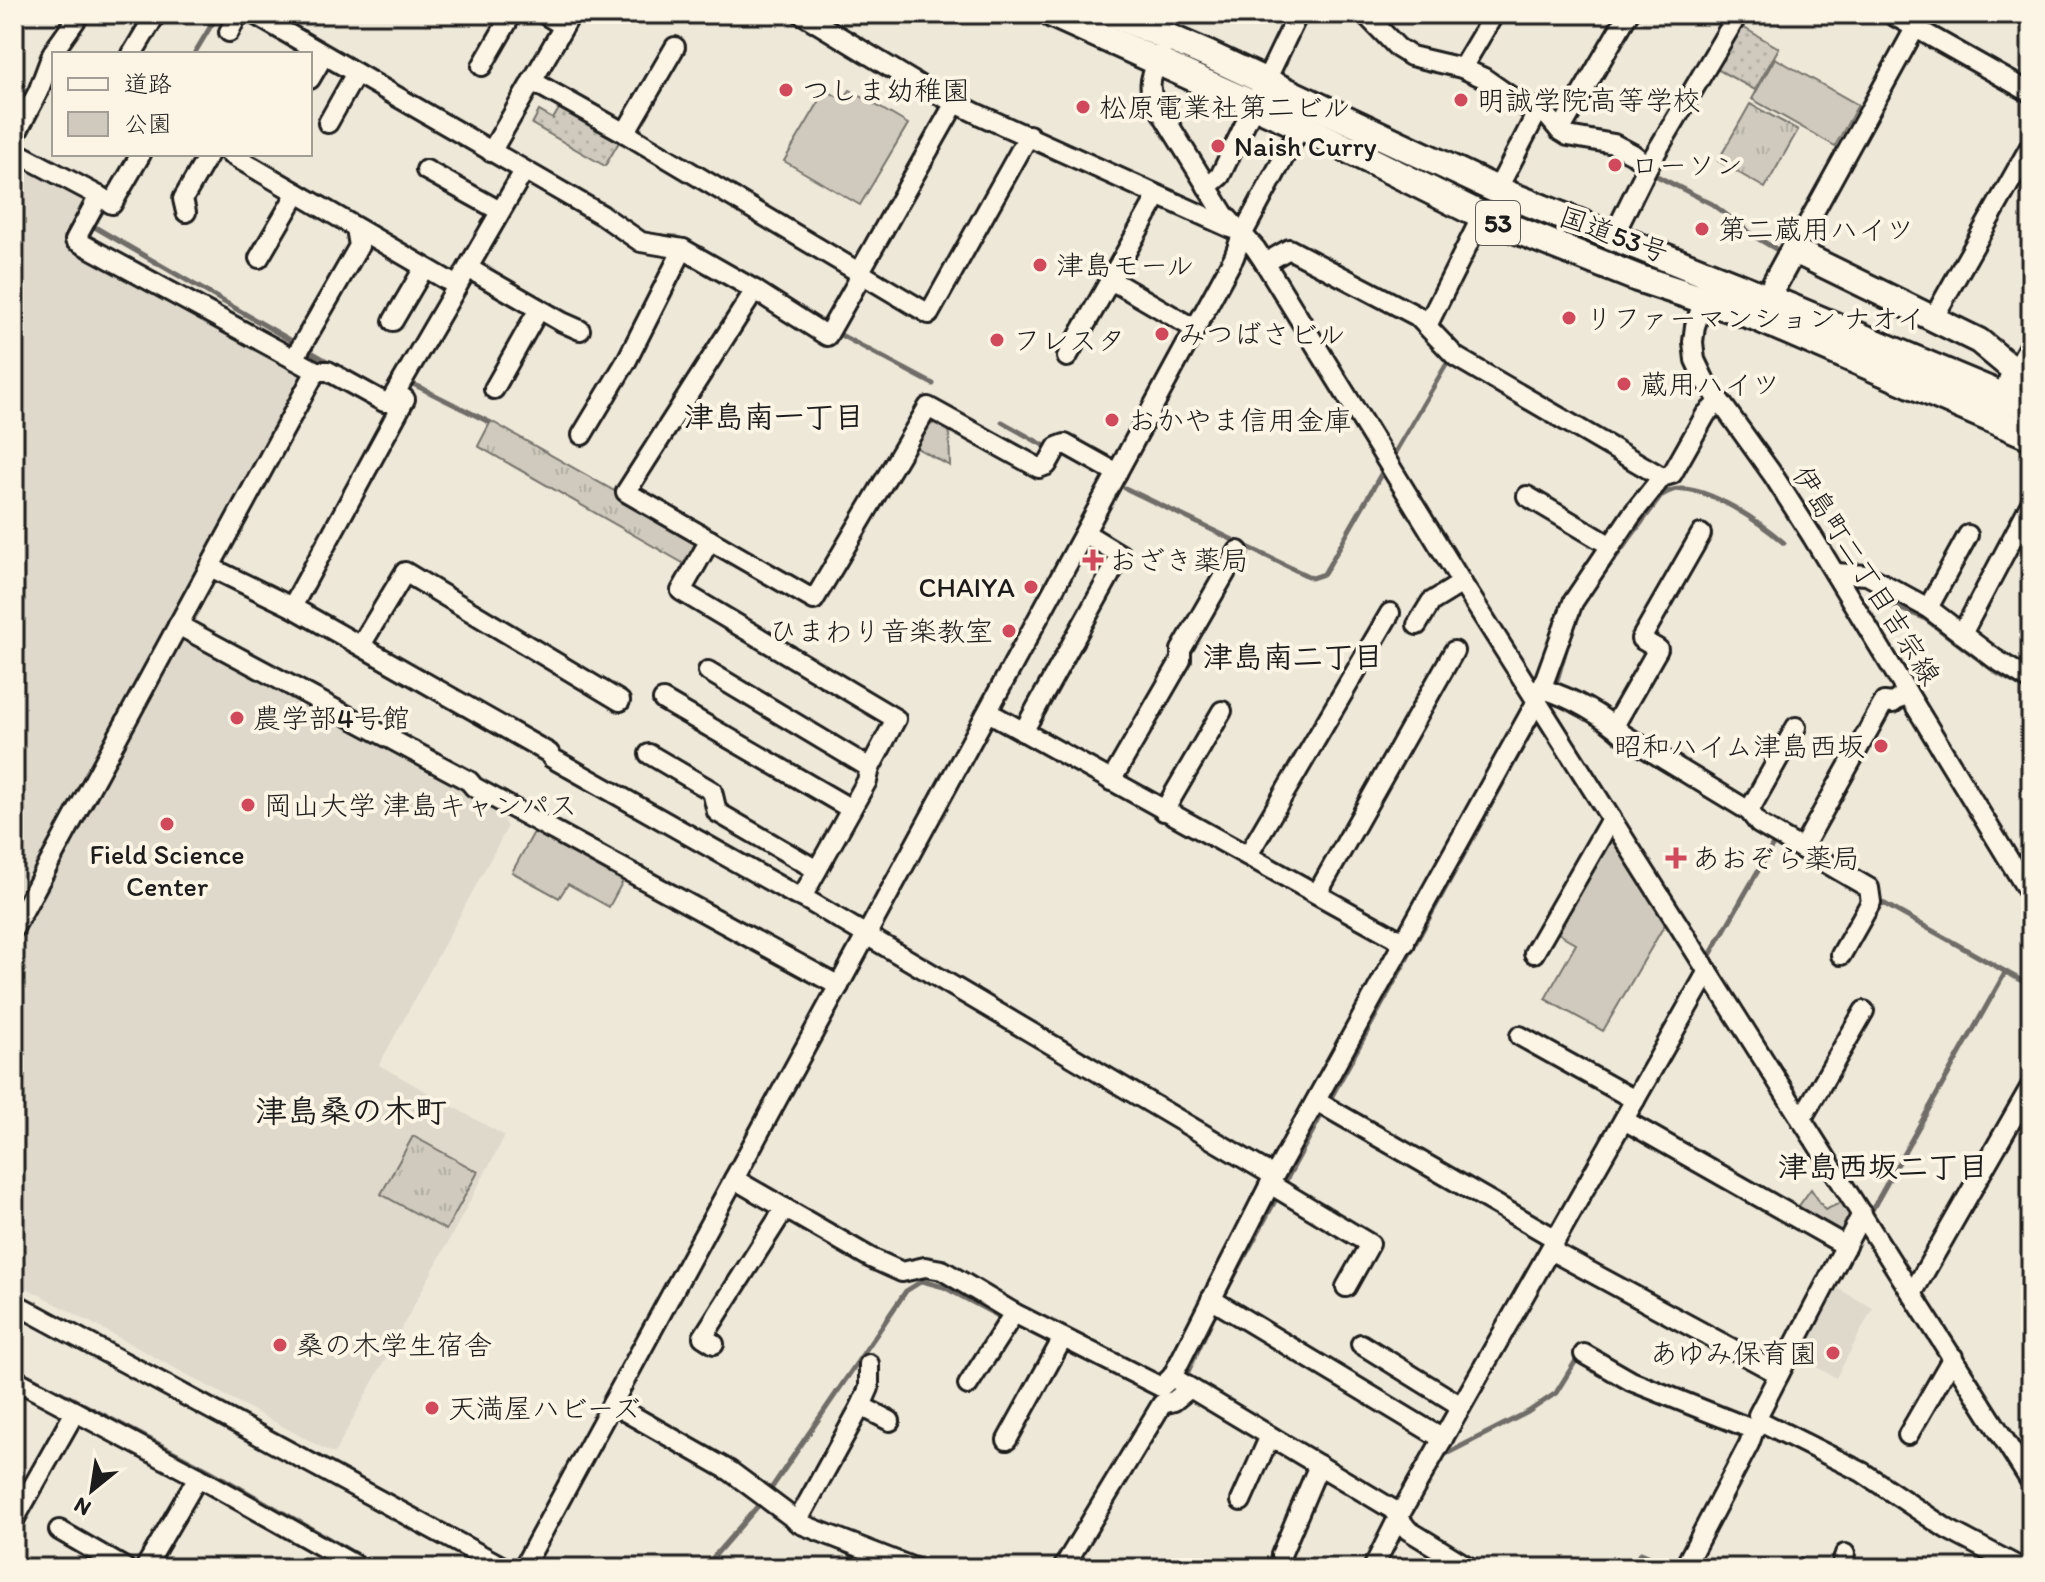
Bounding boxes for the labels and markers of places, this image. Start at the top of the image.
place label: つしま幼稚園 [802,73,970,107]
marker: つしま幼稚園 [777,81,795,99]
place label: 明誠学院高等学校 [1477,83,1701,117]
place label: 松原電業社第二ビル [1099,90,1350,124]
marker: 明誠学院高等学校 [1452,91,1470,109]
marker: 松原電業社第二ビル [1074,98,1092,116]
place label: Naish Curry [1234,129,1377,163]
marker: Naish Curry [1209,137,1227,155]
place label: ローソン [1631,148,1743,182]
marker: ローソン [1606,156,1624,174]
place label: 第二蔵用ハイツ [1718,212,1914,246]
marker: 第二蔵用ハイツ [1693,220,1711,238]
place label: 津島モール [1056,248,1194,282]
marker: 津島モール [1031,256,1049,274]
place label: リファーマンション ナオイ [1585,301,1925,335]
marker: リファーマンション ナオイ [1560,309,1578,327]
place label: みつばさビル [1178,317,1345,351]
place label: フレスタ [1013,323,1126,357]
marker: みつばさビル [1153,325,1171,343]
marker: フレスタ [988,331,1006,349]
place label: 蔵用ハイツ [1640,367,1780,401]
marker: 蔵用ハイツ [1615,375,1633,393]
place label: おかやま信用金庫 [1128,403,1352,437]
marker: おかやま信用金庫 [1103,411,1121,429]
place label: おざき薬局 [1109,543,1249,577]
marker: おざき薬局 [1084,551,1102,569]
place label: CHAIYA [919,570,1015,604]
marker: CHAIYA [1022,578,1040,596]
place label: ひまわり音楽教室 [769,614,993,648]
marker: ひまわり音楽教室 [1000,622,1018,640]
place label: 農学部4号館 [253,701,410,735]
marker: 農学部4号館 [228,709,246,727]
place label: 昭和ハイム津島西坂 [1614,729,1865,763]
marker: 昭和ハイム津島西坂 [1872,737,1890,755]
place label: 岡山大学 津島キャンパス [264,788,577,822]
marker: 岡山大学 津島キャンパス [239,796,257,814]
marker: Field Science Center [158,815,176,833]
place label: Field Science Center [89,837,245,903]
place label: あおぞら薬局 [1692,841,1860,875]
marker: あおぞら薬局 [1667,849,1685,867]
place label: 桑の木学生宿舎 [296,1328,492,1362]
marker: 桑の木学生宿舎 [271,1336,289,1354]
place label: あゆみ保育園 [1650,1336,1817,1370]
marker: あゆみ保育園 [1824,1344,1842,1362]
place label: 天満屋ハビーズ [448,1391,640,1425]
marker: 天満屋ハビーズ [423,1399,441,1417]

